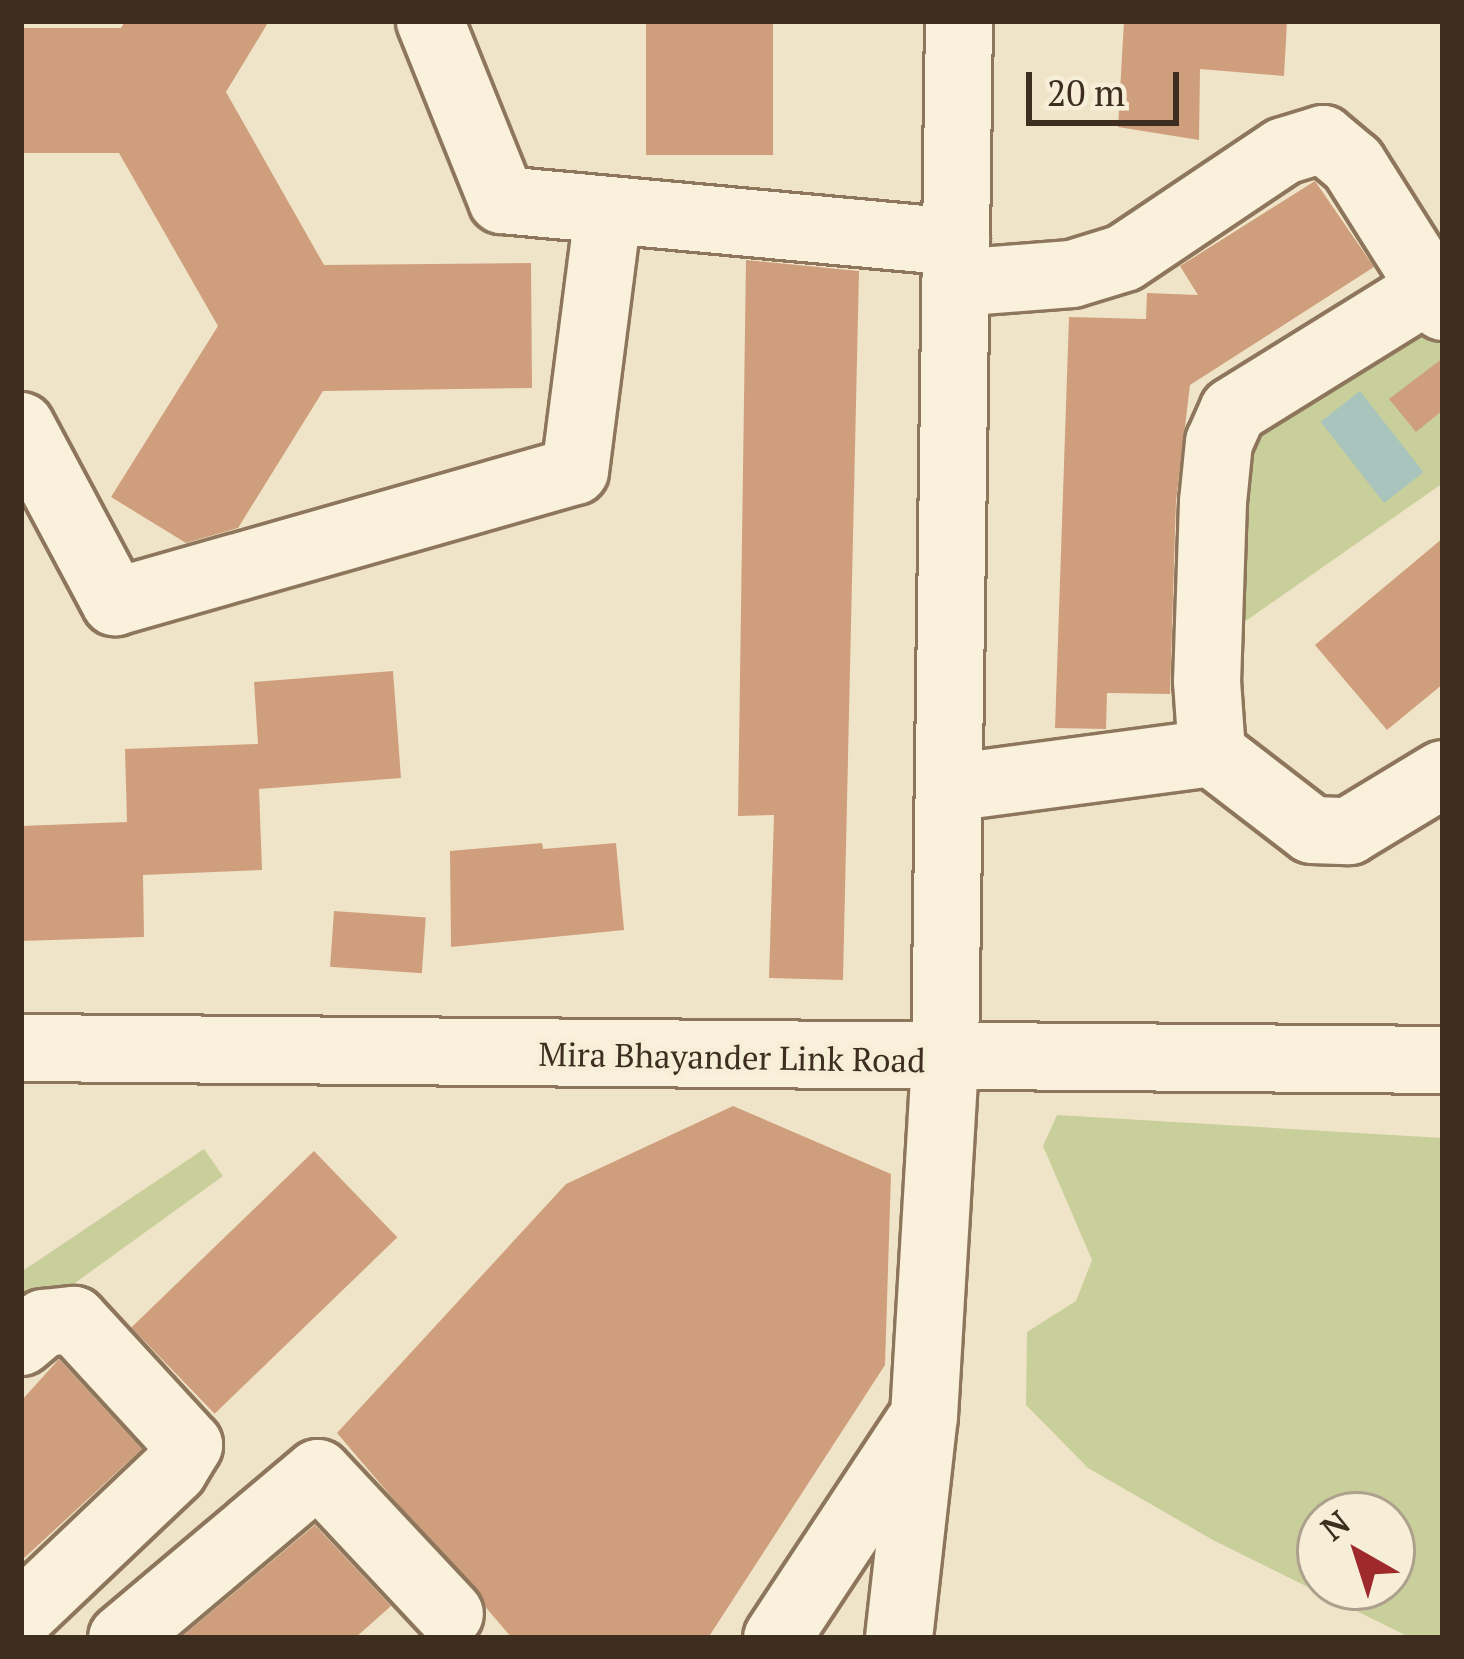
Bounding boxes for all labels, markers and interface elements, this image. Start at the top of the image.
scale bar [1032,48,1185,122]
text: 20 m [1047,69,1125,116]
street label: Mira Bhayander Link Road [538,1034,926,1080]
north arrow [1296,1491,1416,1611]
text: N [1312,1500,1358,1550]

